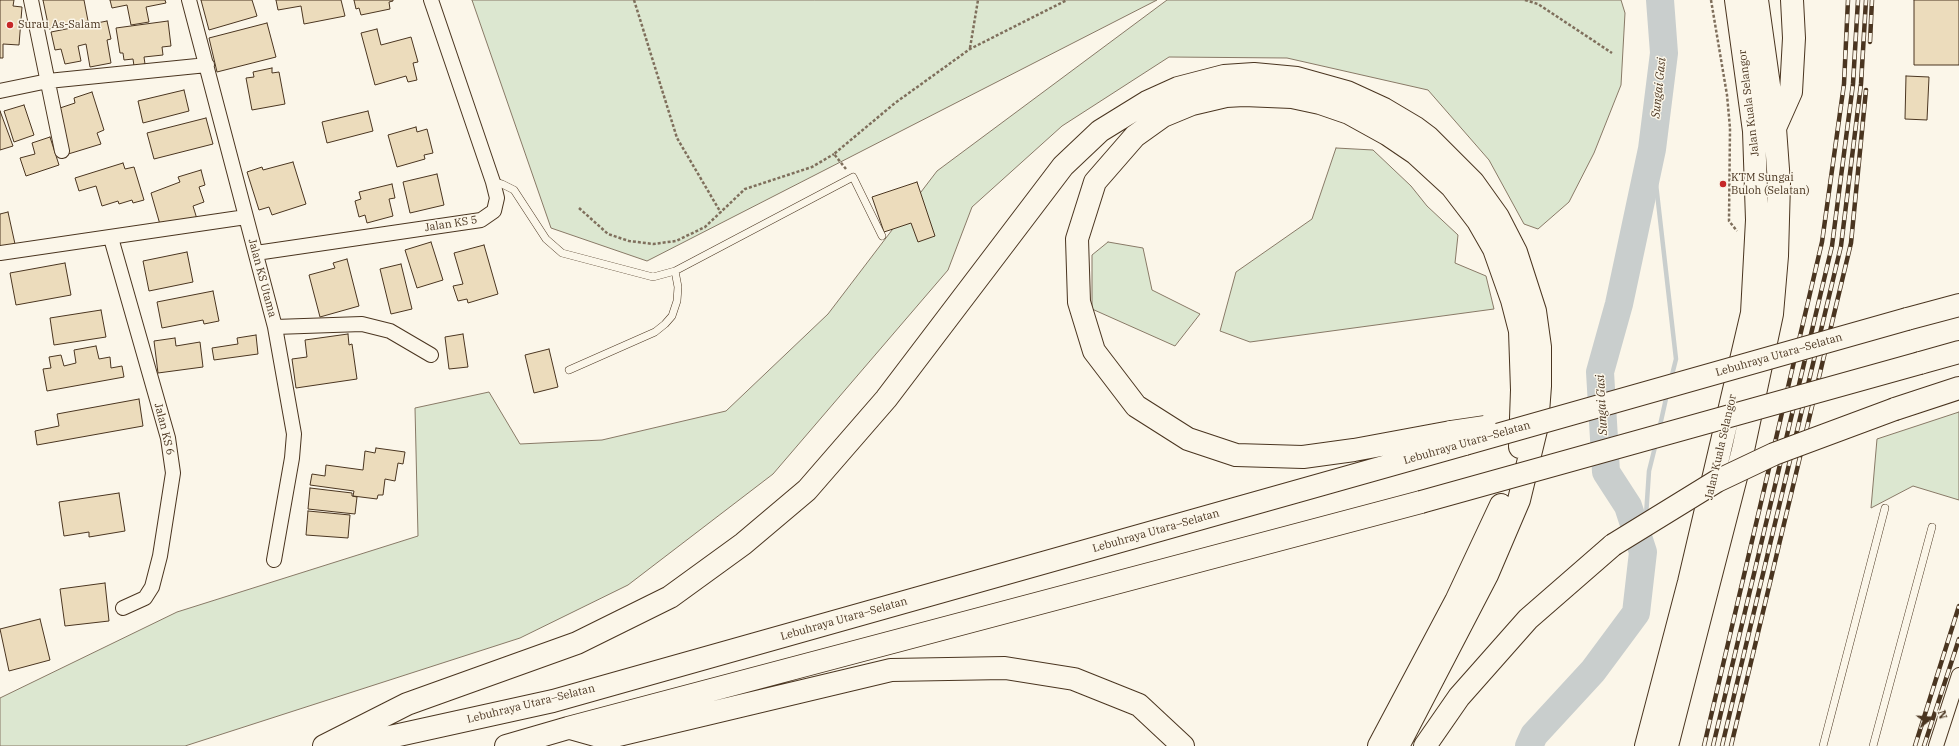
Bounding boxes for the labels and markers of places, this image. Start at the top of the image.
place label: Surau As-Salam [18,18,101,32]
marker: Surau As-Salam [5,20,15,30]
place label: KTM Sungai Buloh (Selatan) [1731,171,1810,197]
marker: KTM Sungai Buloh (Selatan) [1718,179,1728,189]

